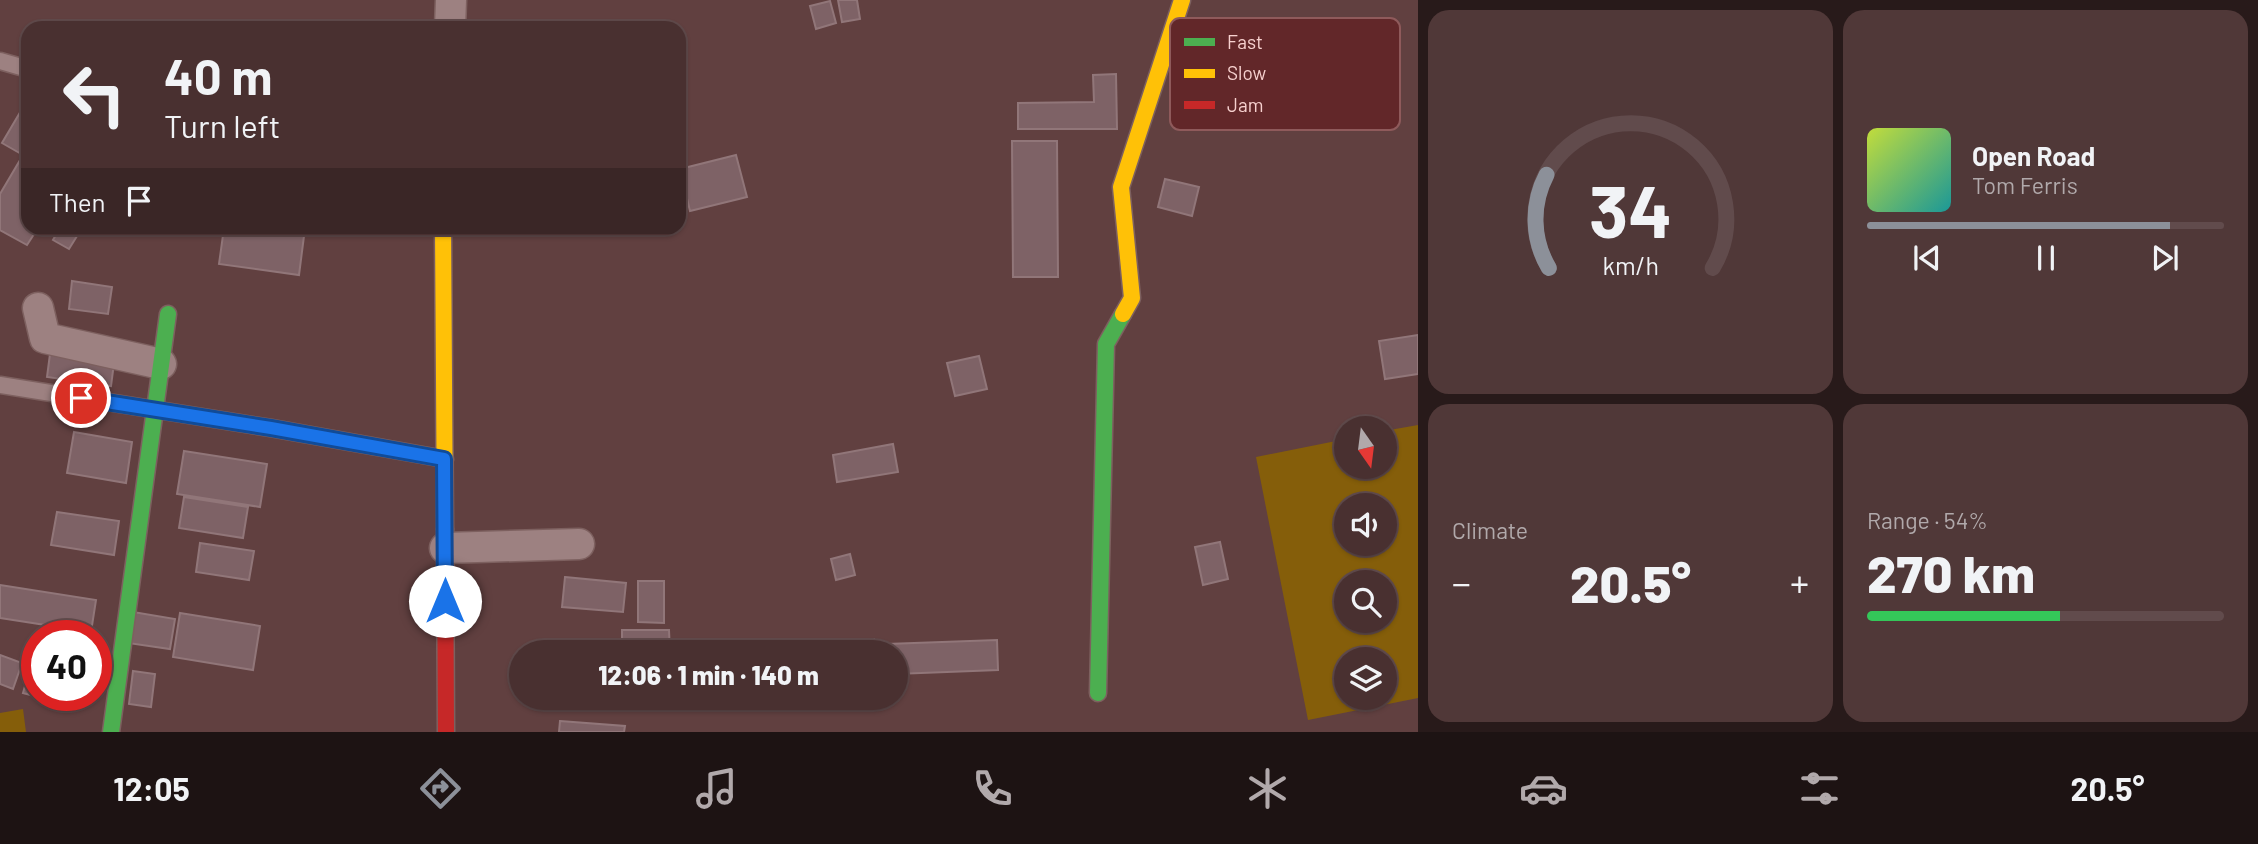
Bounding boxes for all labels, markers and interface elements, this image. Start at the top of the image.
legend [1170,18,1400,130]
text: Fast [1227,30,1263,53]
text: 40 m [164,46,272,105]
icon: left [49,49,140,140]
text: Slow [1227,61,1266,84]
text: Jam [1227,93,1263,116]
text: Turn left [164,106,281,144]
text: Open Road [1972,140,2095,171]
text: 34 [1589,166,1672,254]
text: Tom Ferris [1972,171,2078,199]
icon: arrive [120,182,158,220]
text: Then [49,186,106,217]
icon: previous [1908,239,1946,277]
icon: pause [2027,239,2065,277]
icon: next [2146,239,2184,277]
text: km/h [1602,250,1659,280]
pin [51,368,111,428]
icon: arrive [62,379,100,417]
north arrow [1334,416,1396,480]
map controls [1334,416,1397,710]
button: sound [1334,493,1397,556]
text: Range · 54% [1867,506,1988,534]
text: Climate [1452,516,1528,544]
text: 270 km [1867,541,2035,603]
text: 20.5° [1570,551,1691,613]
text: − [1452,559,1471,605]
text: + [1790,559,1809,605]
position arrow [408,564,482,638]
button: search [1334,570,1397,633]
speed limit sign: 40 [21,620,112,711]
button: layers [1334,647,1397,710]
text: 12:06 · 1 min · 140 m [598,659,819,690]
icon: directions [416,764,465,813]
icon: music [692,764,741,813]
icon: phone [968,764,1017,813]
icon: climate [1243,764,1292,813]
icon: car [1519,764,1568,813]
icon: filters [1795,764,1844,813]
text: 12:05 [113,769,190,807]
text: 20.5° [2071,769,2145,807]

